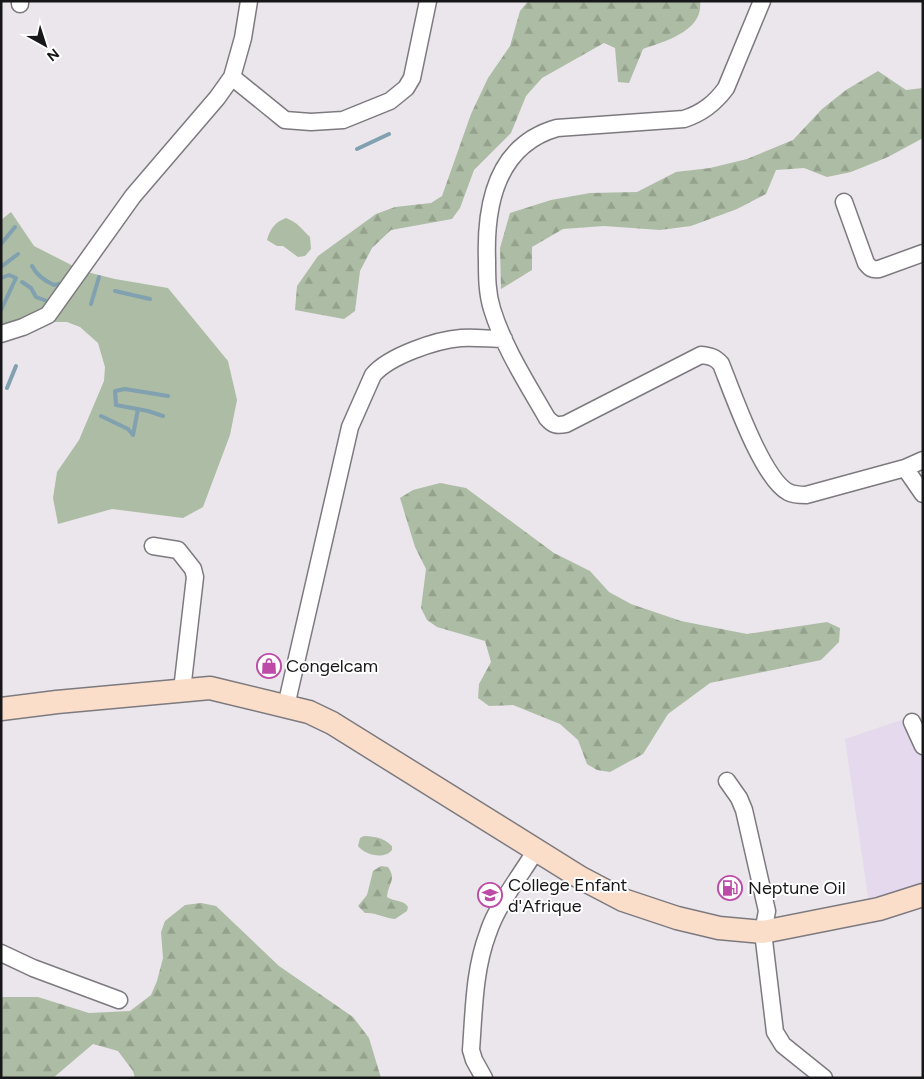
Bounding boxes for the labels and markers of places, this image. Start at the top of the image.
shop icon: Congelcam [256,653,282,679]
place label: Congelcam [286,655,378,677]
place label: College Enfant d'Afrique [508,874,628,917]
fuel station icon: Neptune Oil [717,875,743,901]
place label: Neptune Oil [748,877,846,899]
school or university icon: College Enfant d'Afrique [477,882,503,908]

